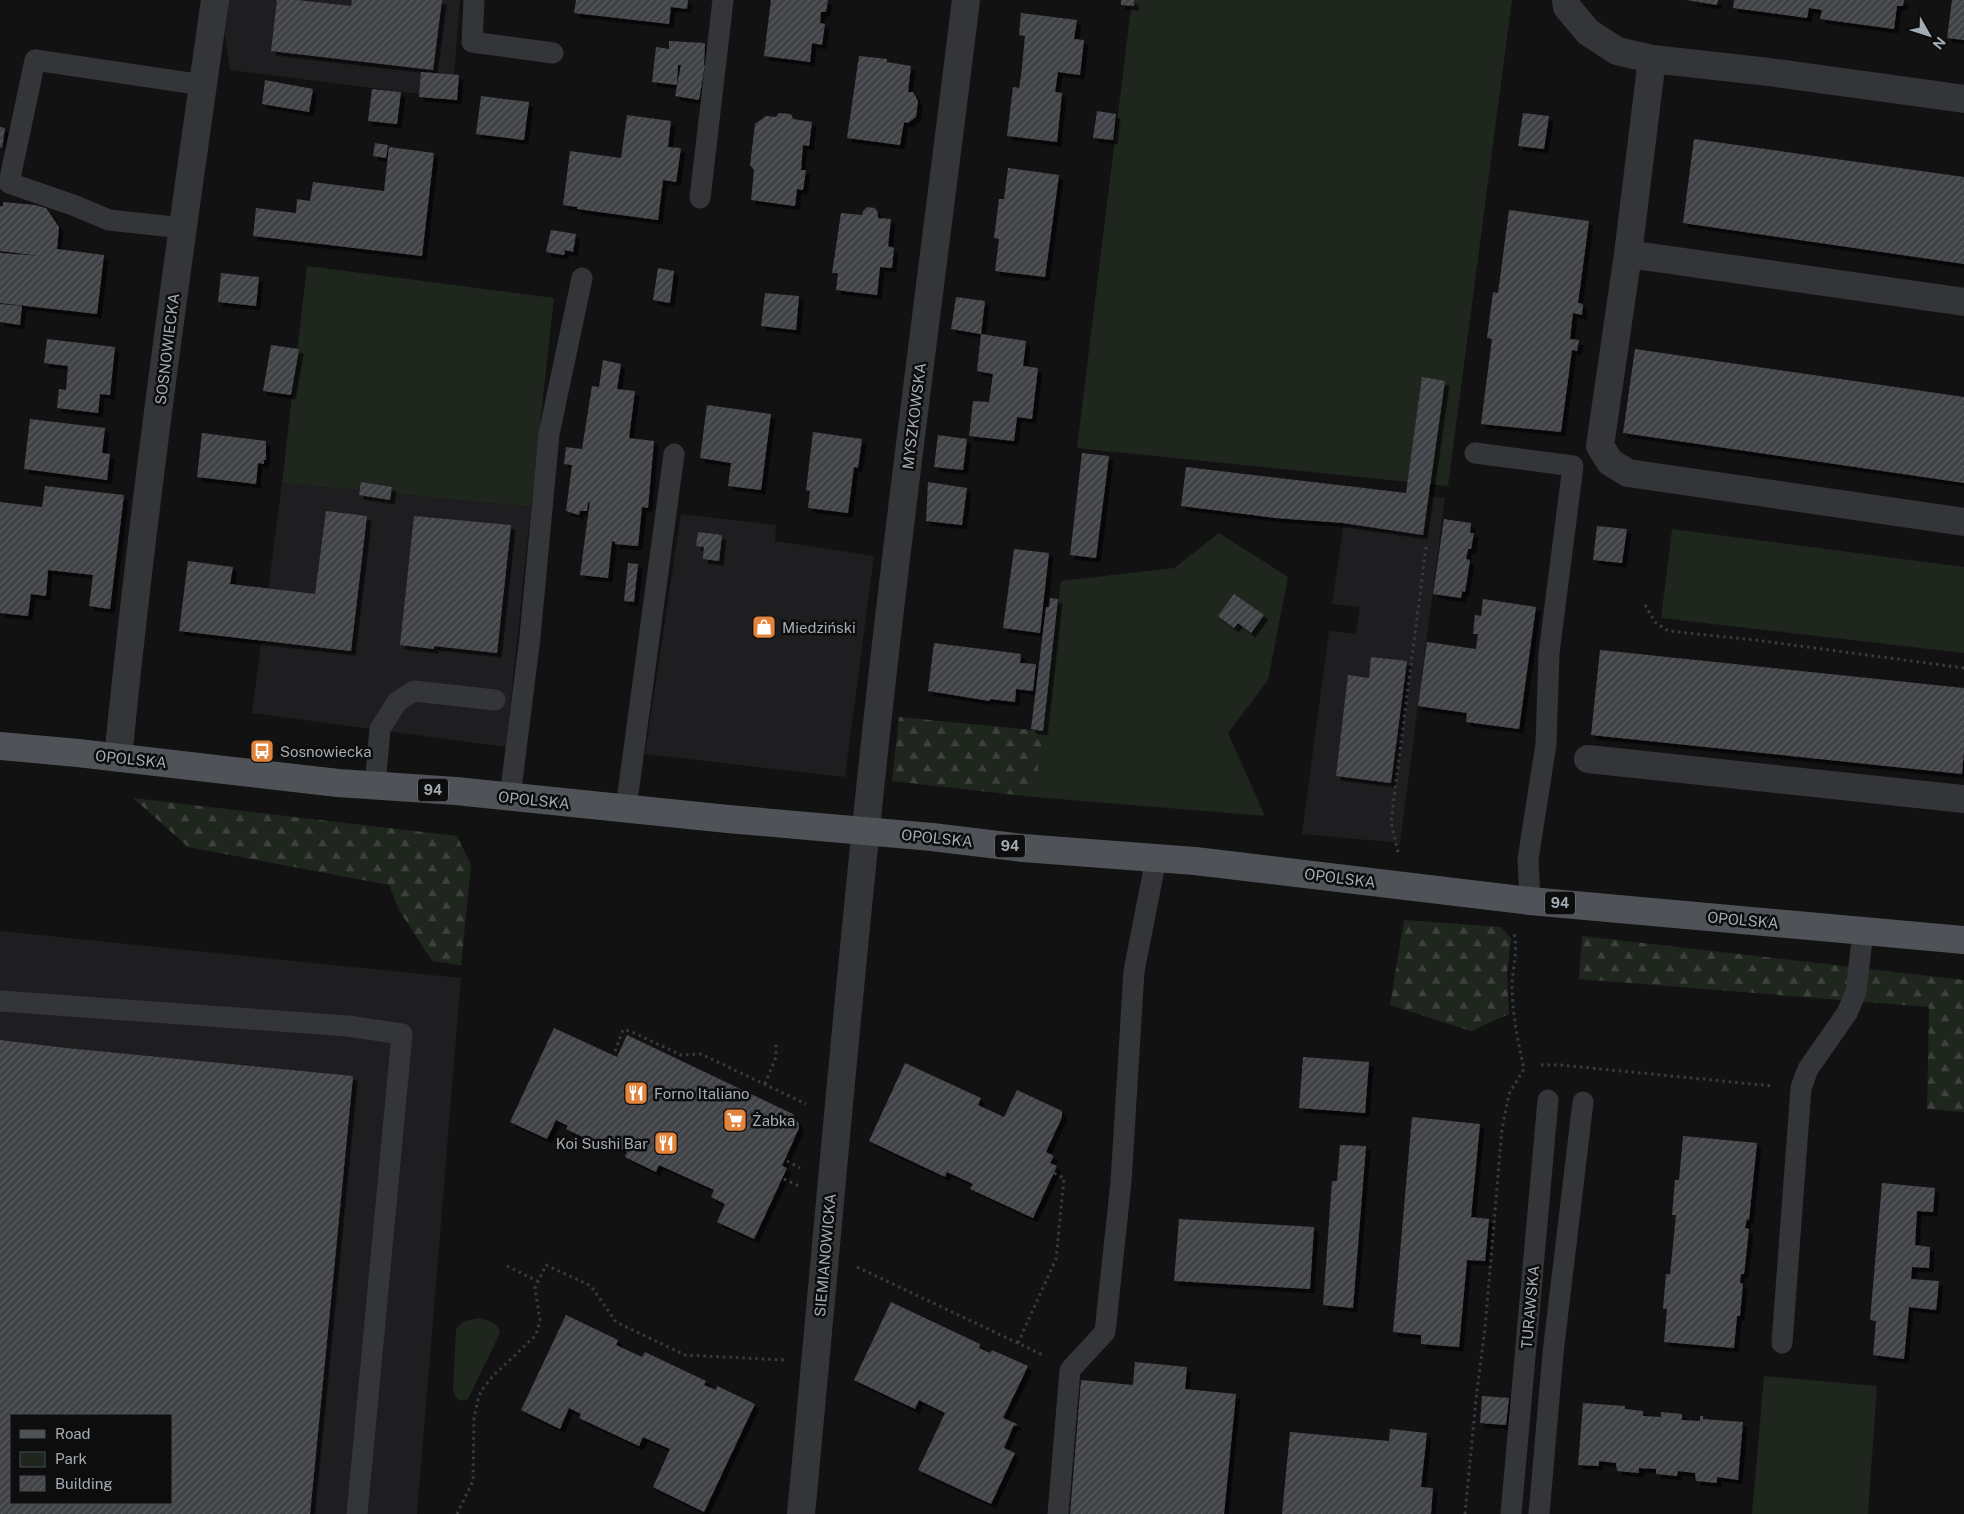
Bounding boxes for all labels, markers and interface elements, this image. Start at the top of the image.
north arrow [1904,10,1954,60]
text: N [1929,34,1949,52]
street label: SOSNOWIECKA [152,292,182,406]
street label: MYSZKOWSKA [899,361,929,470]
shop icon: Miedziński [751,614,777,640]
place label: Miedziński [782,619,856,636]
bus stop icon: Sosnowiecka [249,738,275,764]
place label: Sosnowiecka [280,743,372,760]
street label: OPOLSKA [95,747,168,771]
road number: 94 [418,778,448,802]
street label: OPOLSKA [498,788,571,812]
street label: OPOLSKA [901,826,974,850]
road number: 94 [995,834,1025,858]
street label: OPOLSKA [1303,865,1377,891]
road number: 94 [1545,891,1575,914]
street label: OPOLSKA [1707,908,1780,932]
restaurant icon: Forno Italiano [623,1080,649,1106]
place label: Forno Italiano [654,1085,750,1102]
supermarket icon: Żabka [722,1107,748,1133]
place label: Żabka [752,1111,795,1129]
restaurant icon: Koi Sushi Bar [653,1130,679,1156]
place label: Koi Sushi Bar [556,1135,648,1152]
street label: SIEMIANOWICKA [811,1192,839,1317]
street label: TURAWSKA [1518,1264,1542,1349]
legend [10,1414,172,1504]
text: Road [55,1425,91,1442]
text: Park [55,1450,87,1467]
text: Building [55,1475,113,1492]

